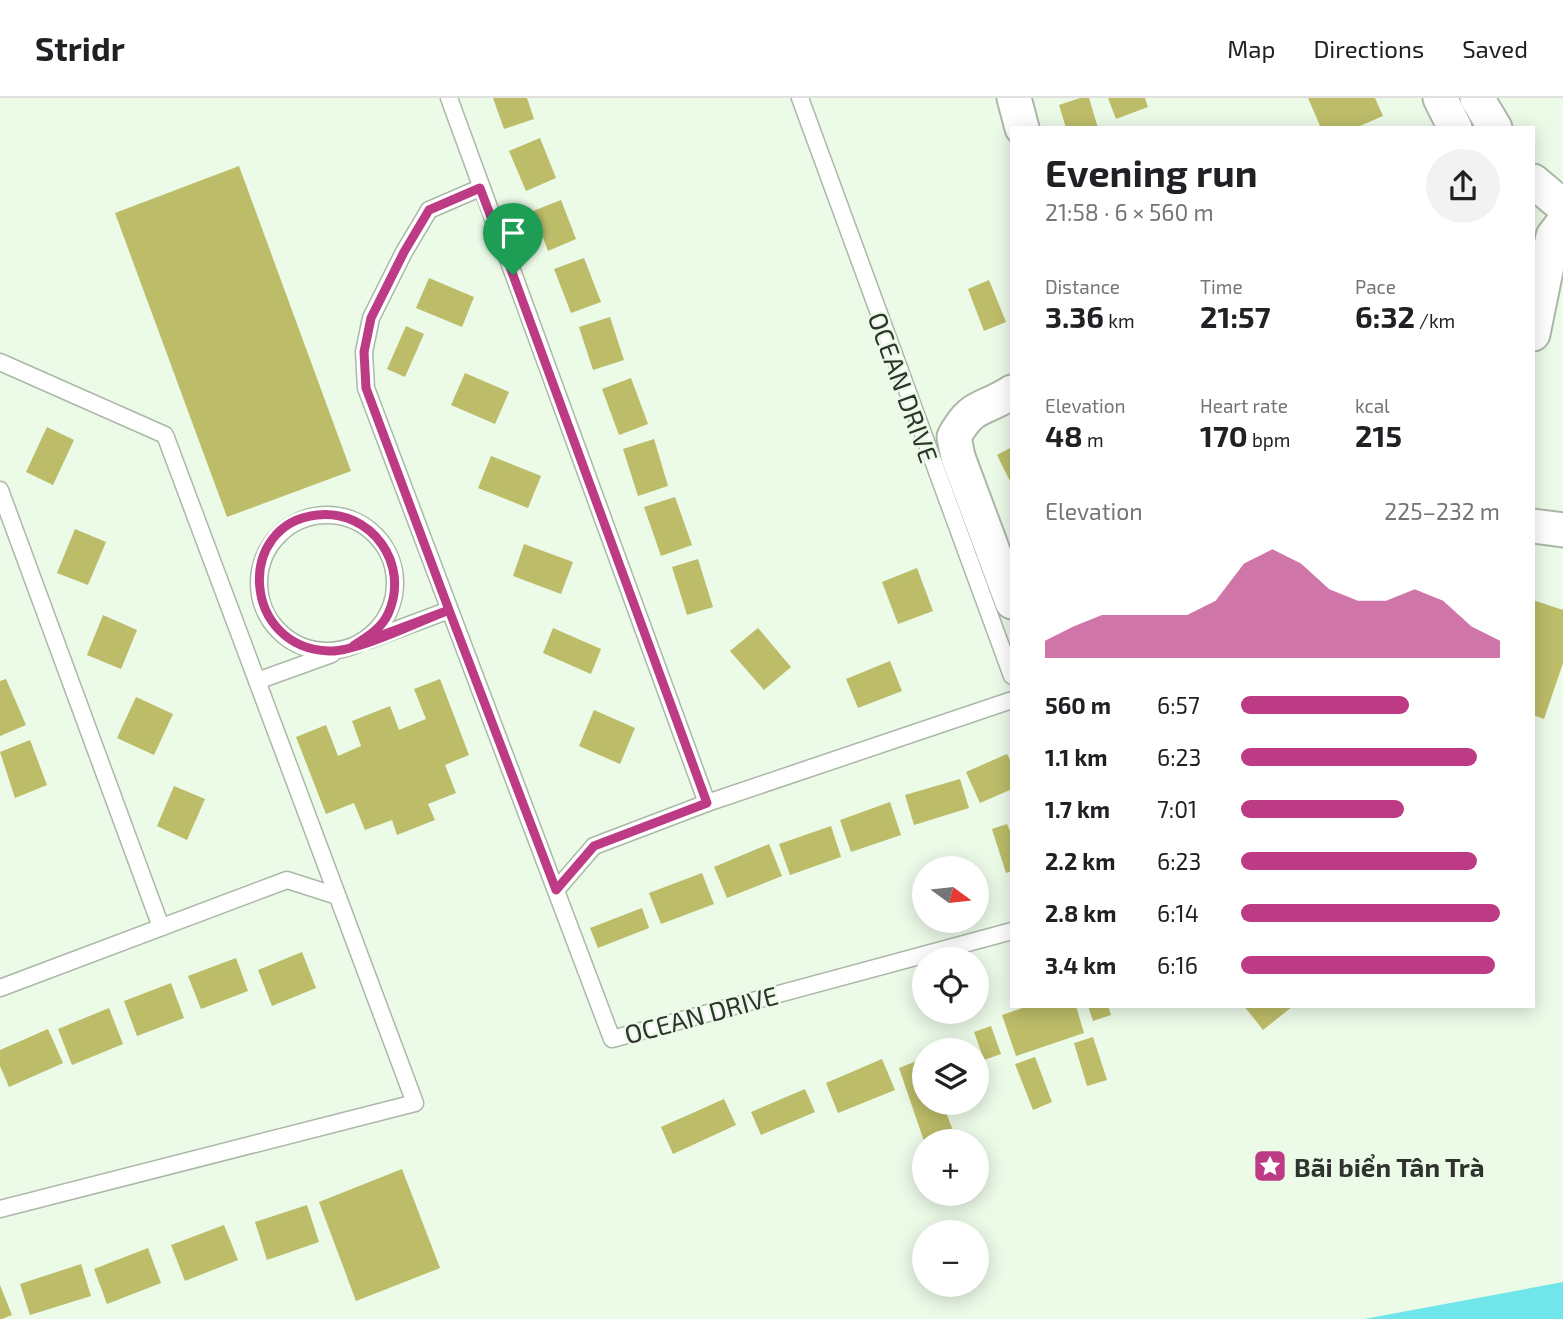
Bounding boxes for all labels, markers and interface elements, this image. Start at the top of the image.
text: Stridr [35,28,125,68]
text: Map [1227,34,1275,63]
text: Directions [1313,34,1424,63]
text: Saved [1462,34,1528,63]
text: Evening run [1045,149,1258,195]
button: share [1426,149,1500,223]
text: 21:58 · 6 × 560 m [1045,198,1214,226]
pin [483,203,543,275]
icon: arrive [494,214,532,252]
text: Distance [1045,275,1120,298]
text: Time [1200,275,1243,298]
text: Pace [1355,275,1396,298]
text: 3.36 [1045,298,1104,334]
text: 21:57 [1200,298,1271,334]
text: 6:32 [1355,298,1415,334]
street label: OCEAN DRIVE [862,308,946,466]
text: km [1104,309,1135,332]
text: /km [1415,309,1455,332]
text: Elevation [1045,394,1126,417]
text: Heart rate [1200,394,1288,417]
text: kcal [1355,394,1390,417]
text: 48 [1045,417,1083,453]
text: 170 [1200,417,1248,453]
text: 215 [1355,417,1402,453]
text: m [1083,428,1104,451]
text: bpm [1248,428,1290,451]
text: Elevation [1045,497,1143,525]
text: 225–232 m [1384,497,1500,525]
text: 560 m [1045,691,1111,719]
text: 6:57 [1157,691,1200,719]
text: 1.1 km [1045,743,1108,771]
text: 6:23 [1157,743,1201,771]
text: 1.7 km [1045,795,1110,823]
text: 7:01 [1157,795,1197,823]
text: 2.2 km [1045,847,1115,875]
text: 6:23 [1157,847,1201,875]
north arrow [912,856,989,933]
map controls [912,856,989,1297]
text: 2.8 km [1045,899,1116,927]
text: 6:14 [1157,899,1199,927]
button: locate [912,947,989,1024]
text: 3.4 km [1045,951,1116,979]
text: 6:16 [1157,951,1198,979]
street label: OCEAN DRIVE [621,979,781,1049]
button: layers [912,1038,989,1115]
button: + [912,1129,989,1206]
place icon: Bãi biển Tân Trà [1251,1147,1289,1185]
place label: Bãi biển Tân Trà [1294,1151,1485,1182]
button: − [912,1220,989,1297]

